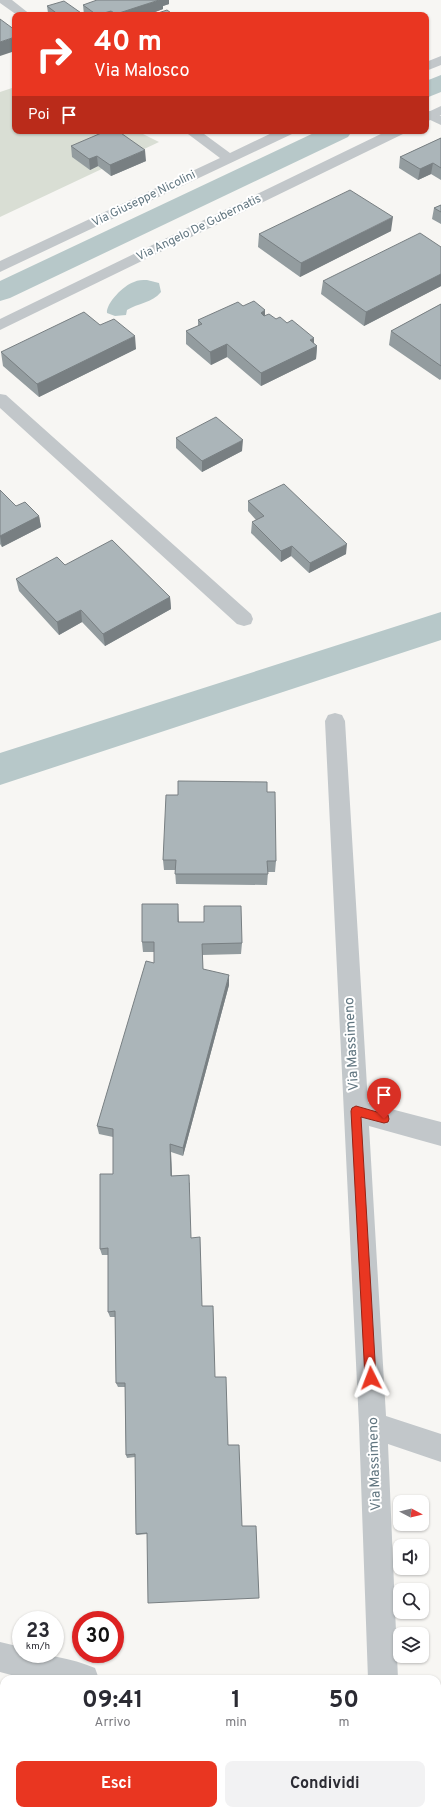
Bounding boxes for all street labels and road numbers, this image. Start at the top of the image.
street label: Via Giuseppe Nicolini [90,167,198,231]
street label: Via Angelo De Gubernatis [134,191,264,265]
street label: Via Massimeno [341,996,363,1091]
street label: Via Massimeno [365,1417,385,1511]

